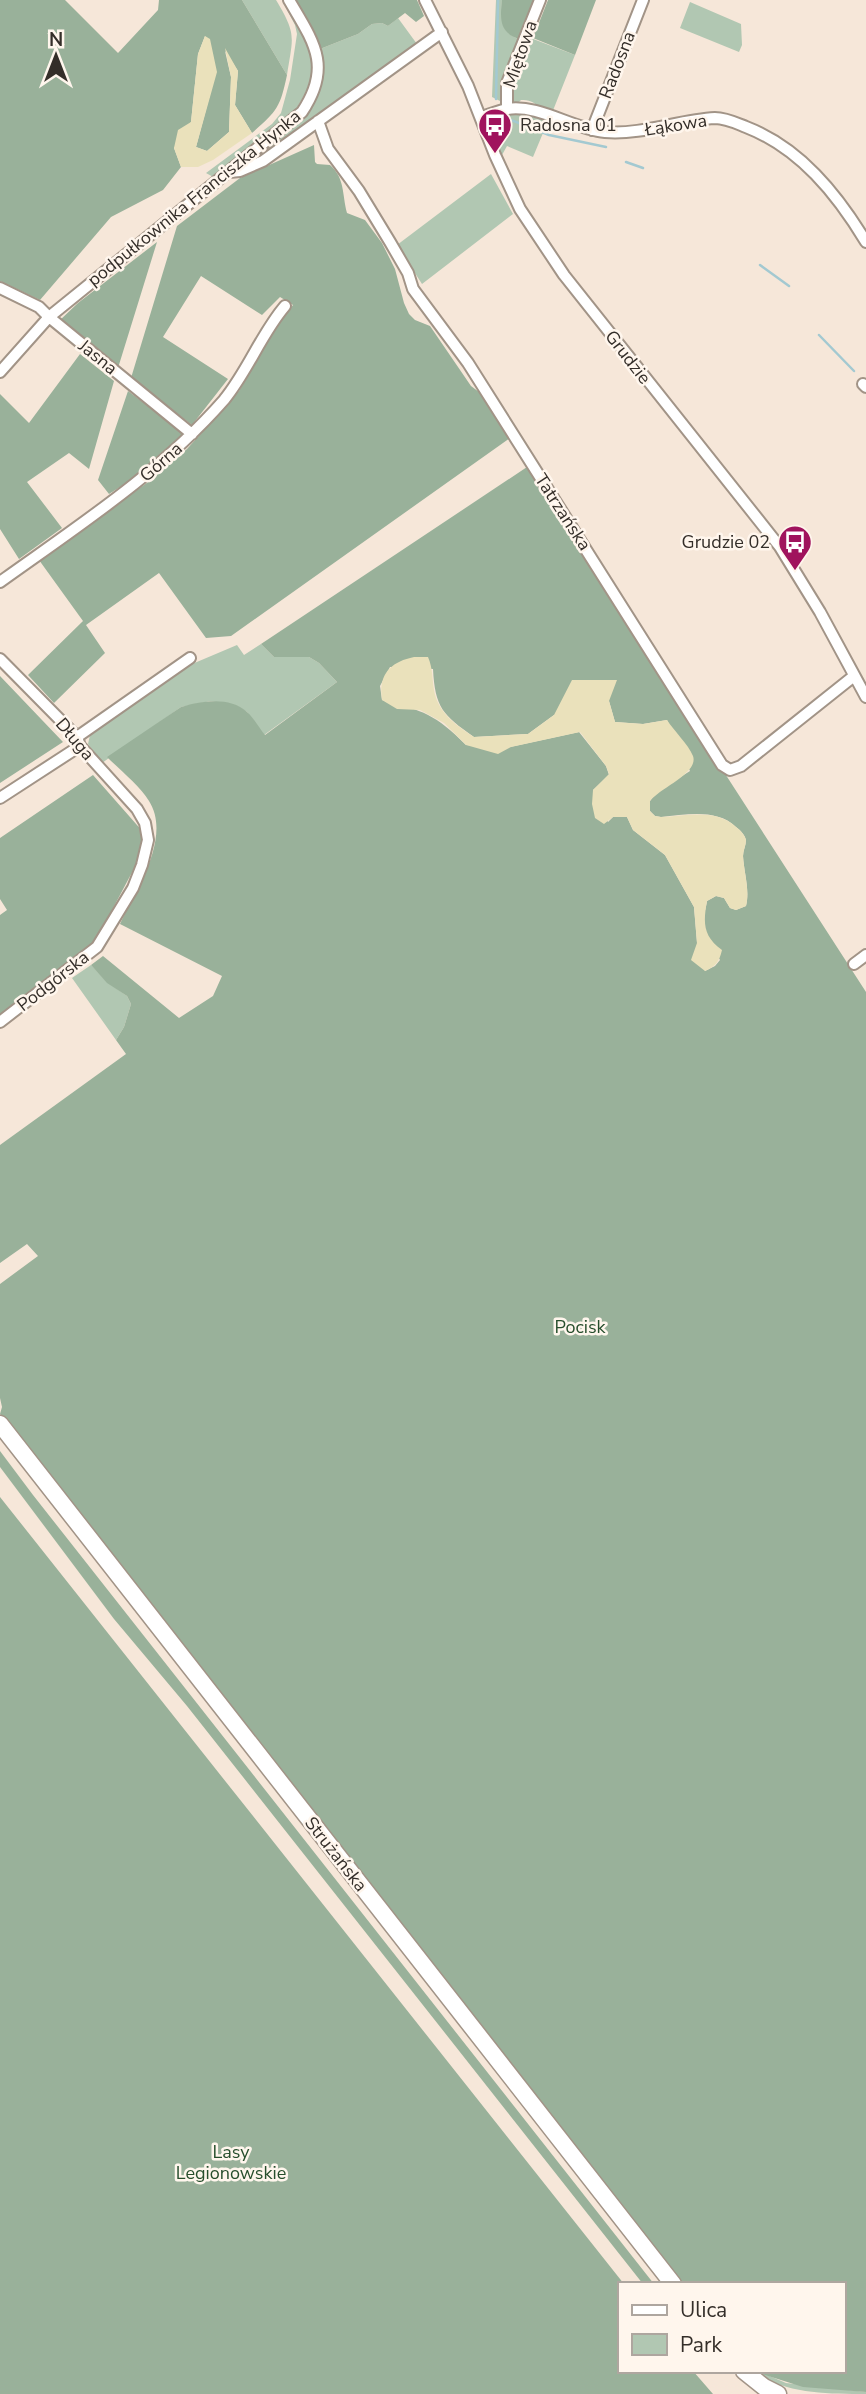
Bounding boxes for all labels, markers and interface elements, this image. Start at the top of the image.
street label: Miętowa [497,17,543,91]
north arrow [21,21,91,91]
text: N [49,27,63,53]
street label: Radosna [593,28,641,102]
street label: podpułkownika Franciszka Hynka [82,104,306,292]
bus stop icon: Radosna 01 [476,106,514,155]
street label: Łąkowa [642,108,709,142]
place label: Radosna 01 [520,113,617,137]
street label: Grudzie [599,325,657,389]
street label: Jasna [73,333,123,380]
street label: Górna [135,437,187,487]
street label: Tatrzańska [529,469,597,555]
bus stop icon: Grudzie 02 [776,523,814,572]
place label: Grudzie 02 [682,530,770,554]
street label: Długa [50,713,100,765]
street label: Podgórska [12,945,94,1017]
park label: Pocisk [554,1315,607,1339]
street label: Strużańska [299,1812,373,1896]
park label: Lasy Legionowskie [176,2140,286,2185]
legend [618,2282,845,2373]
text: Ulica [680,2296,727,2324]
text: Park [680,2331,722,2359]

